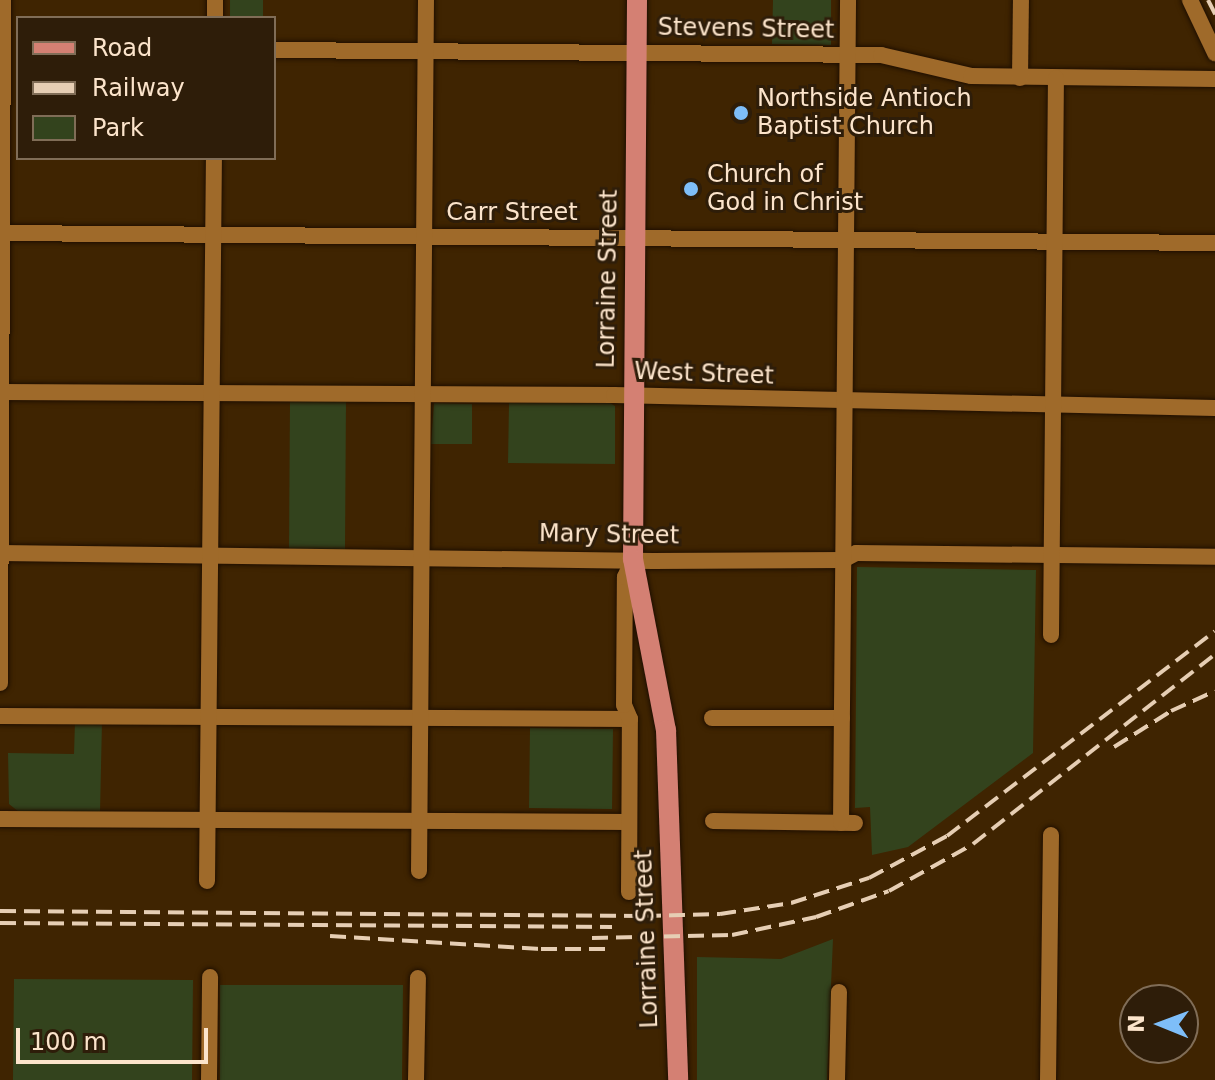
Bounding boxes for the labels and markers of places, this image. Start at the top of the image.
place label: Northside Antioch Baptist Church [757,85,972,141]
marker: Northside Antioch Baptist Church [732,104,750,122]
place label: Church of God in Christ [707,161,863,217]
marker: Church of God in Christ [682,180,700,198]

